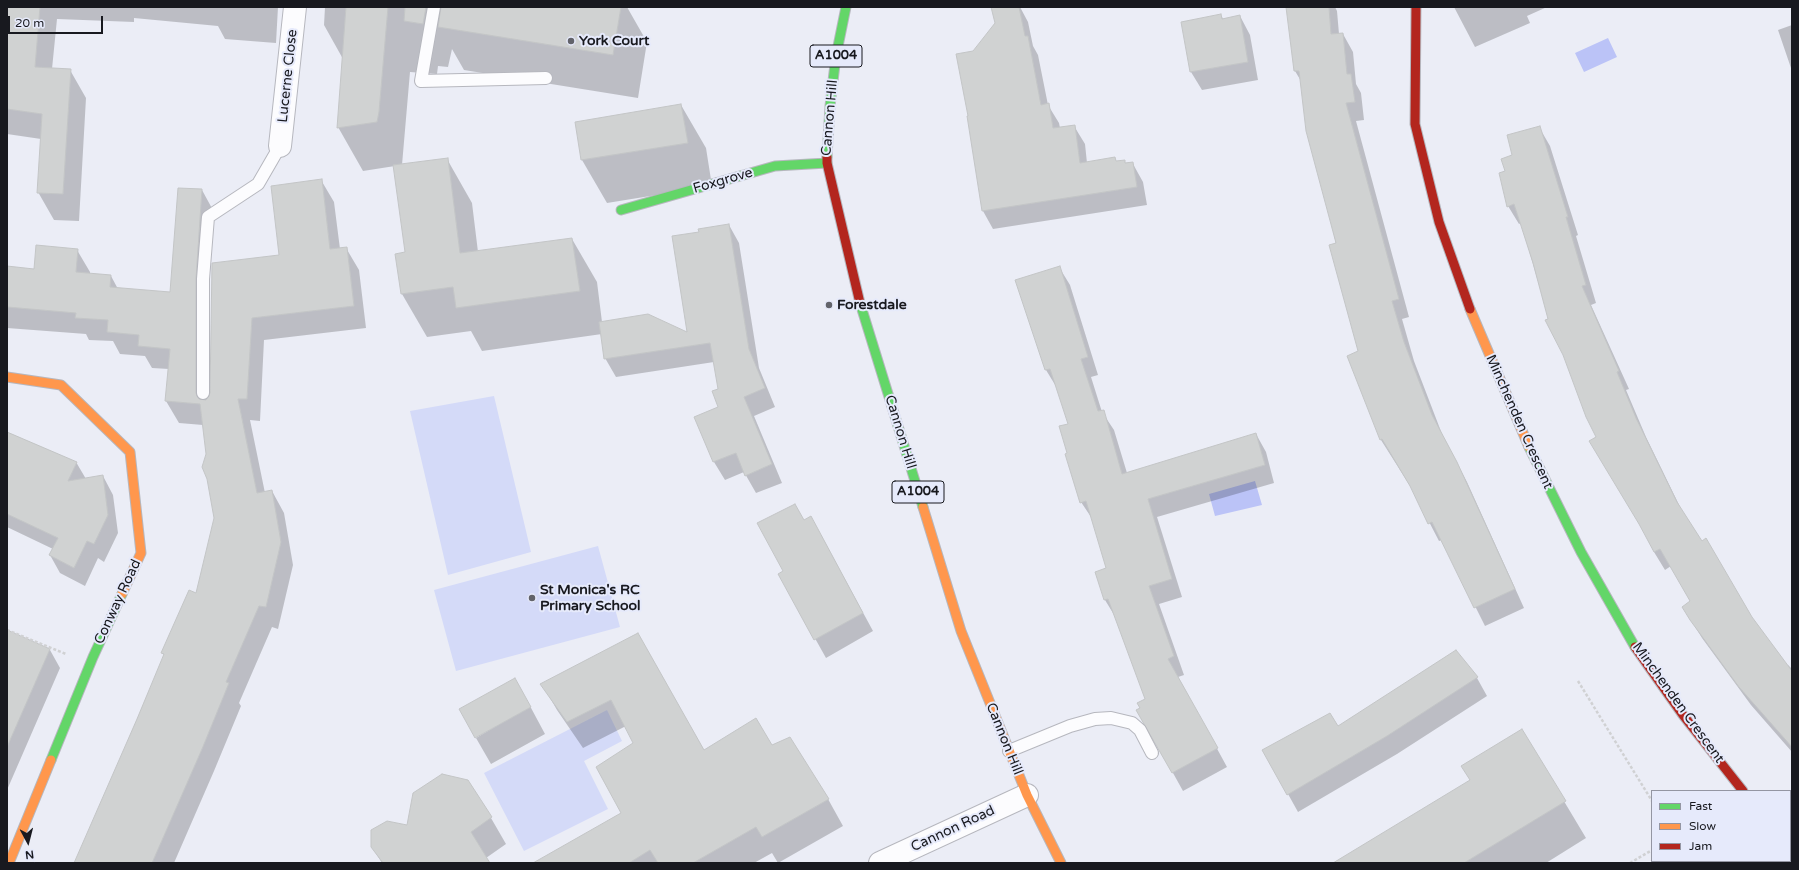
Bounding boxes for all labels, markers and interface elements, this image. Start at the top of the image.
scale bar [10,8,105,34]
text: 20 m [15,16,44,30]
street label: Lucerne Close [275,29,301,123]
place label: York Court [579,33,649,49]
marker: York Court [566,36,576,46]
road number: A1004 [810,45,862,67]
street label: Cannon Hill [818,79,842,157]
street label: Foxgrove [691,164,755,198]
place label: Forestdale [837,297,907,313]
marker: Forestdale [824,300,834,310]
street label: Minchenden Crescent [1482,352,1556,492]
street label: Cannon Hill [881,393,919,471]
road number: A1004 [892,481,944,503]
street label: Conway Road [91,557,145,647]
place label: St Monica's RC Primary School [540,582,641,614]
marker: St Monica's RC Primary School [527,593,537,603]
street label: Minchenden Crescent [1629,639,1727,767]
street label: Cannon Hill [982,701,1026,777]
legend [1651,790,1791,862]
text: Fast [1689,799,1712,813]
street label: Cannon Road [908,802,998,856]
text: Slow [1689,819,1716,833]
north arrow [8,822,48,862]
text: Jam [1689,839,1712,853]
text: N [24,847,35,861]

